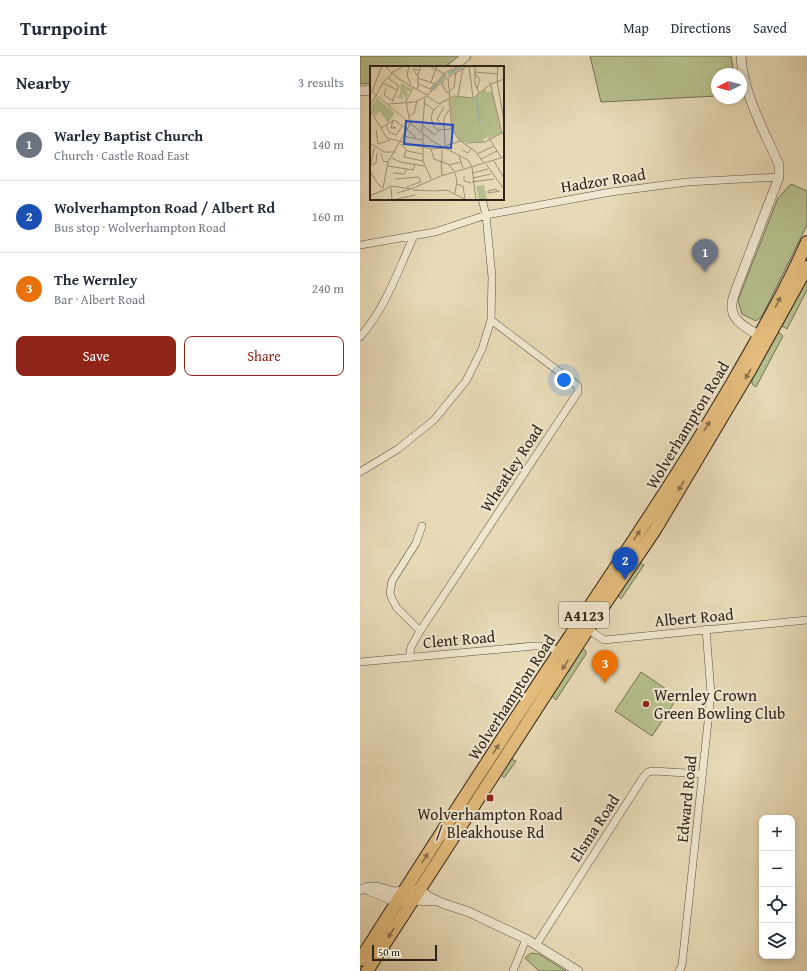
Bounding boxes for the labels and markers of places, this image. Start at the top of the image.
pin: 1 [692,239,718,272]
pin: 2 [612,547,638,580]
pin: 3 [592,650,618,683]
place label: Wernley Crown Green Bowling Club [654,683,785,725]
marker: Wernley Crown Green Bowling Club [641,699,651,709]
marker: Wolverhampton Road / Bleakhouse Rd [485,793,495,803]
place label: Wolverhampton Road / Bleakhouse Rd [417,802,563,844]

